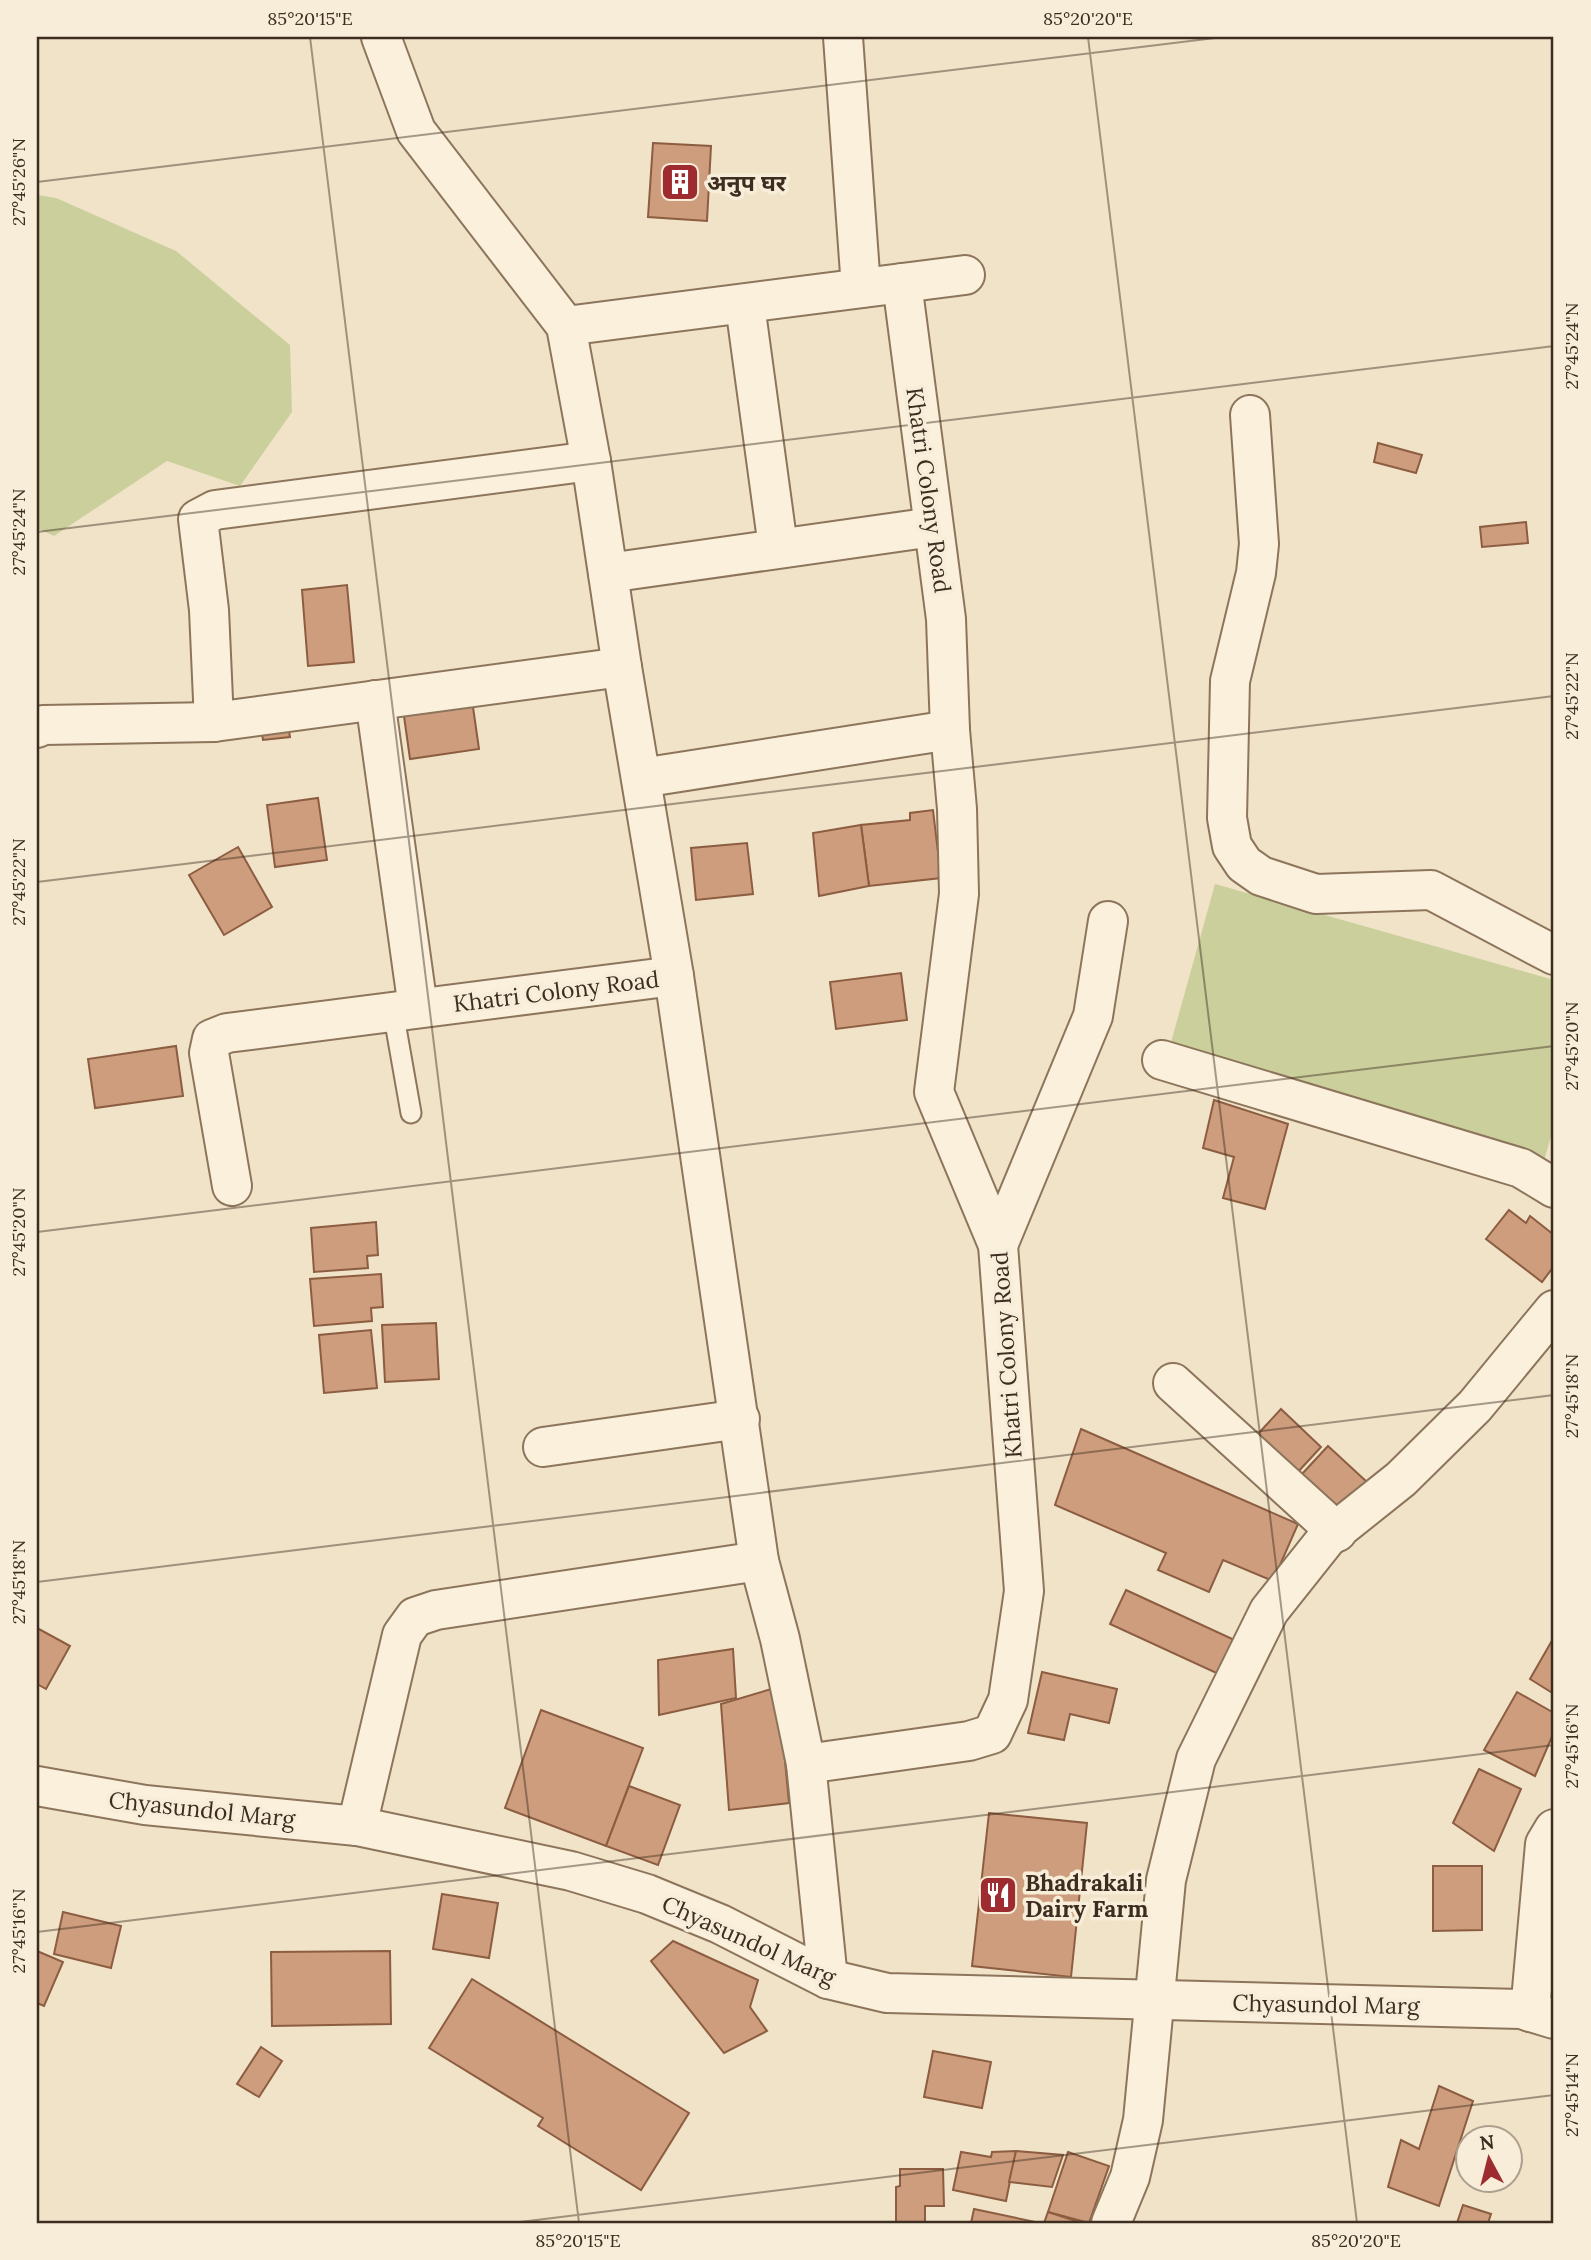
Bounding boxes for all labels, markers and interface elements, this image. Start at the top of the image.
text: 85°20'15"E [267,7,353,30]
text: 85°20'20"E [1043,7,1133,30]
text: 27°45'26"N [7,138,30,226]
building icon: अनुप घर [659,161,701,203]
place label: अनुप घर [707,168,787,197]
text: 27°45'24"N [1560,303,1583,389]
street label: Khatri Colony Road [900,385,958,595]
text: 27°45'24"N [7,489,30,575]
text: 27°45'22"N [1560,652,1583,740]
text: 27°45'22"N [7,838,30,926]
street label: Khatri Colony Road [451,964,661,1018]
text: 27°45'20"N [1560,1002,1583,1090]
text: 27°45'20"N [7,1188,30,1276]
street label: Khatri Colony Road [984,1250,1028,1459]
text: 27°45'18"N [1560,1354,1583,1438]
text: 27°45'18"N [7,1540,30,1624]
text: 27°45'16"N [1560,1704,1583,1788]
street label: Chyasundol Marg [107,1785,298,1833]
place label: Bhadrakali Dairy Farm [1025,1868,1148,1923]
restaurant icon: Bhadrakali Dairy Farm [977,1874,1019,1916]
text: 27°45'16"N [7,1889,30,1973]
street label: Chyasundol Marg [658,1889,842,1992]
street label: Chyasundol Marg [1232,1988,1421,2020]
text: 27°45'14"N [1560,2053,1583,2137]
north arrow [1454,2124,1524,2194]
text: N [1478,2129,1496,2155]
text: 85°20'15"E [535,2229,621,2252]
text: 85°20'20"E [1311,2229,1401,2252]

